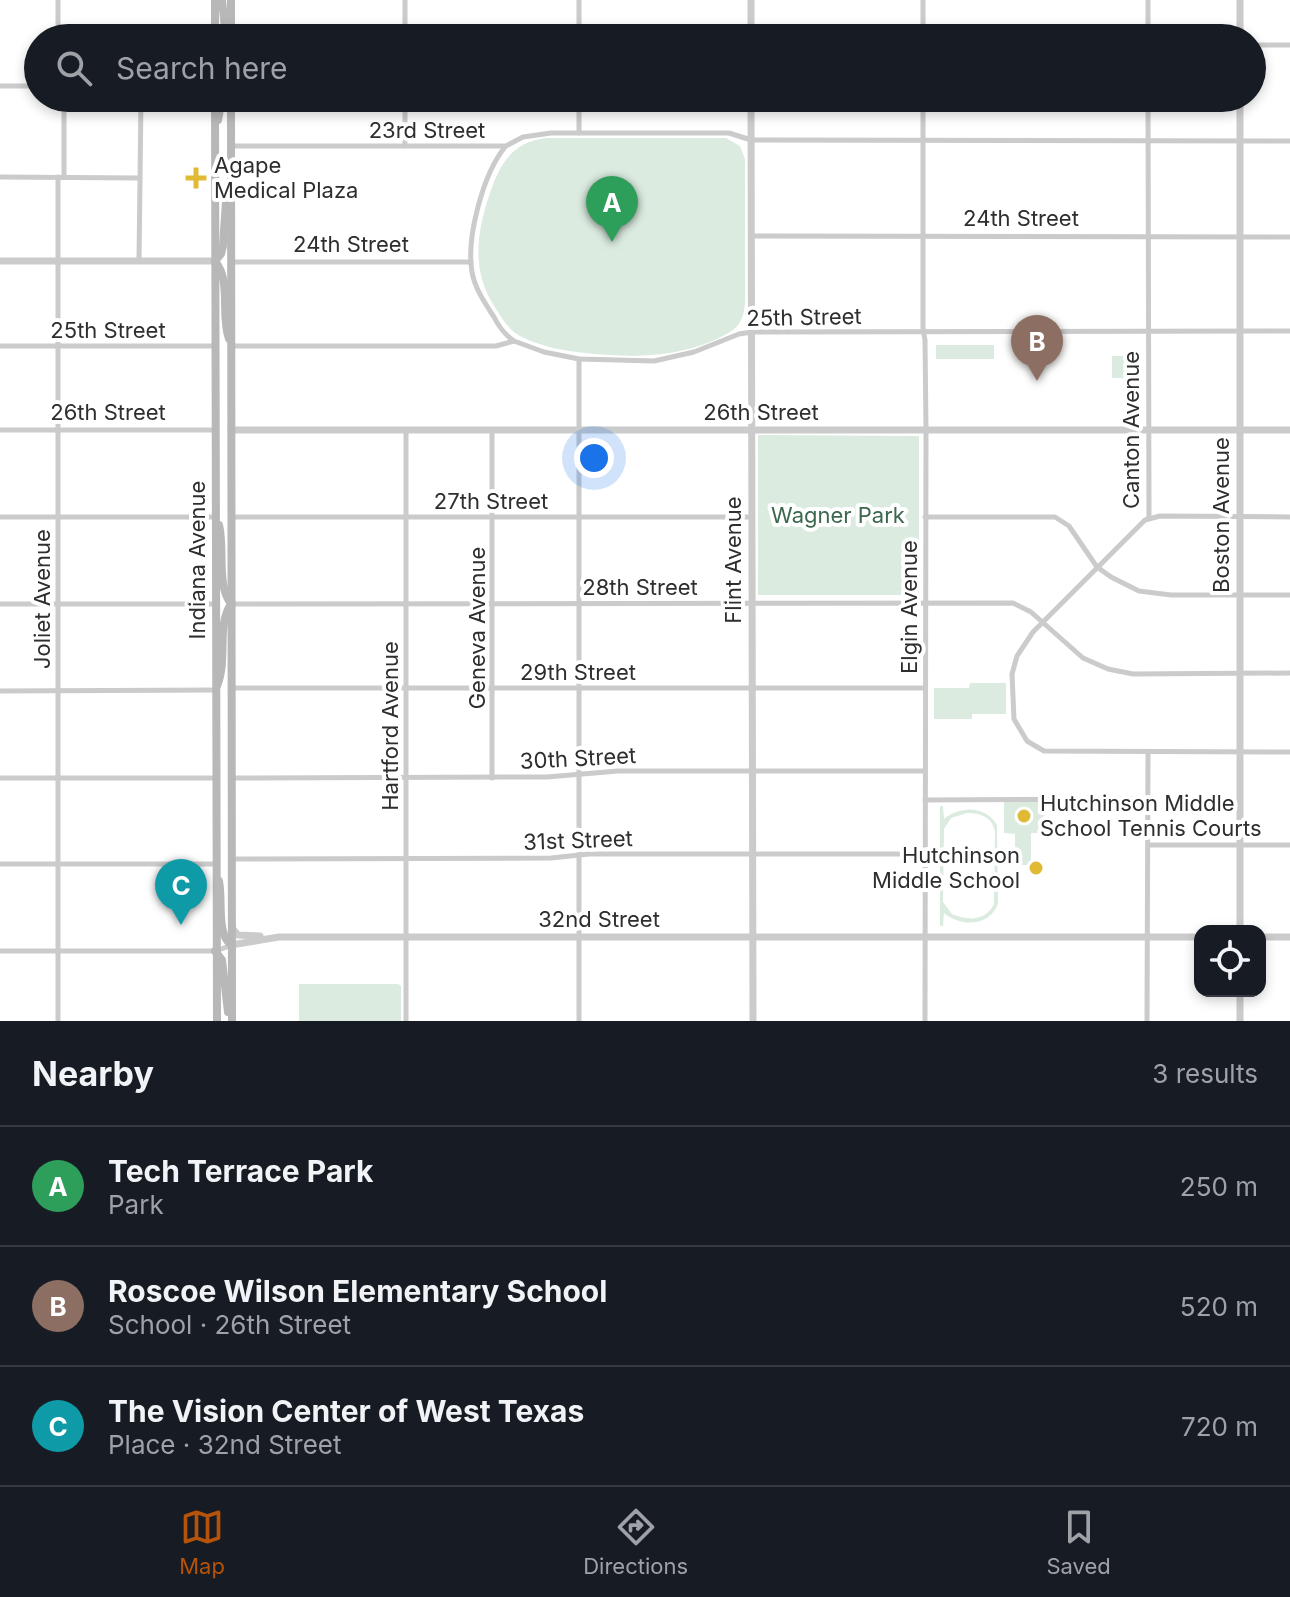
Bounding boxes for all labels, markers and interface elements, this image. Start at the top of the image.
search box [24,24,1266,112]
icon: search [52,46,96,90]
text: Search here [116,50,288,86]
street label: 23rd Street [369,117,485,143]
place label: Agape Medical Plaza [214,152,358,203]
marker: Agape Medical Plaza [185,167,207,189]
pin: A [586,176,638,242]
street label: 24th Street [963,205,1079,231]
street label: 24th Street [293,231,409,257]
street label: 25th Street [746,303,862,331]
pin: B [1011,315,1063,381]
street label: 25th Street [50,317,166,343]
street label: Canton Avenue [1118,351,1144,509]
street label: 26th Street [50,399,166,425]
street label: 26th Street [703,399,819,425]
street label: Boston Avenue [1208,437,1234,593]
your location [574,438,614,478]
street label: Indiana Avenue [184,481,210,639]
street label: 27th Street [434,488,548,514]
street label: Flint Avenue [720,496,746,624]
park label: Wagner Park [771,502,905,528]
street label: Joliet Avenue [29,529,55,669]
street label: Elgin Avenue [896,540,922,674]
street label: Geneva Avenue [464,547,490,709]
street label: 28th Street [582,574,698,600]
street label: Hartford Avenue [377,641,403,811]
street label: 29th Street [520,659,636,685]
street label: 30th Street [519,742,637,774]
place label: Hutchinson Middle School Tennis Courts [1040,790,1262,841]
marker: Hutchinson Middle School Tennis Courts [1015,807,1033,825]
street label: 31st Street [523,825,633,855]
place label: Hutchinson Middle School [872,842,1020,893]
pin: C [155,859,207,925]
marker: Hutchinson Middle School [1027,859,1045,877]
street label: 32nd Street [538,906,660,932]
map controls [1194,925,1266,997]
button: locate [1194,925,1266,997]
text: Nearby [32,1053,154,1094]
text: 3 results [1152,1058,1258,1089]
text: Tech Terrace Park [108,1153,373,1189]
text: A [48,1171,68,1202]
text: 250 m [1180,1171,1258,1202]
text: Park [108,1189,164,1220]
text: Roscoe Wilson Elementary School [108,1273,607,1309]
text: B [49,1291,67,1322]
text: 520 m [1180,1291,1258,1322]
text: School · 26th Street [108,1309,351,1340]
text: The Vision Center of West Texas [108,1393,584,1429]
text: C [48,1411,68,1442]
text: 720 m [1181,1411,1258,1442]
text: Place · 32nd Street [108,1429,342,1460]
tab: Map [179,1505,225,1579]
tab: Directions [583,1505,688,1579]
tab: Saved [1046,1505,1111,1579]

